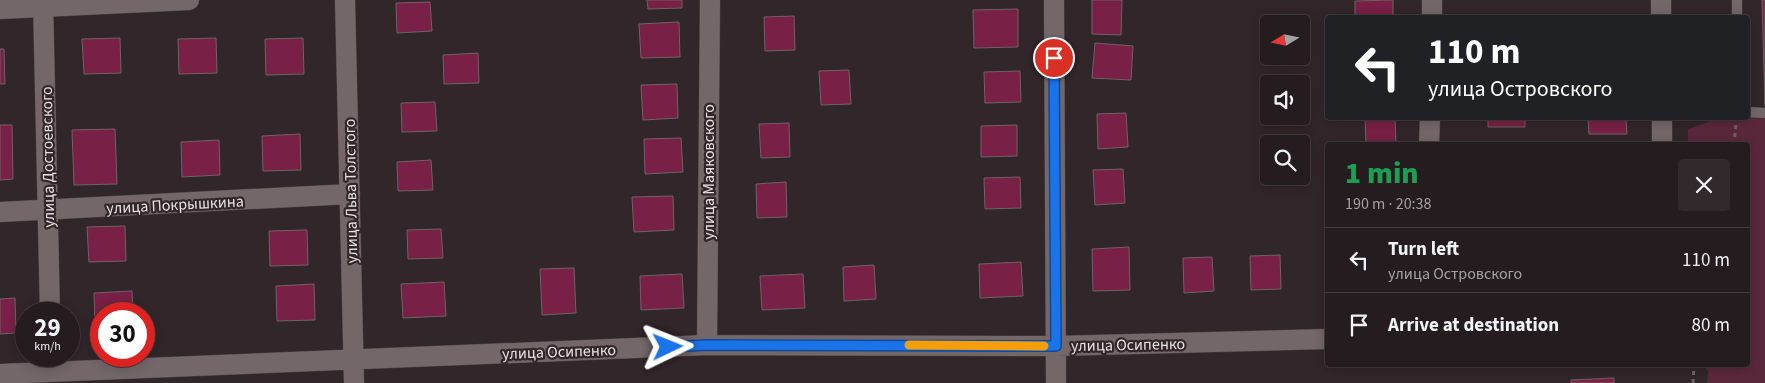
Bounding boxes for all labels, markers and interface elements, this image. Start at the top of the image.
north arrow [1260,15,1310,65]
map controls [1260,15,1310,185]
text: 110 m [1428,27,1520,77]
icon: left [1345,35,1410,100]
pin [1033,37,1075,79]
icon: arrive [1040,44,1068,72]
text: улица Островского [1428,73,1612,105]
button: sound [1260,75,1310,125]
street label: улица Достоевского [36,86,60,228]
street label: улица Маяковского [698,104,720,240]
street label: улица Льва Толстого [339,118,363,263]
button: search [1260,135,1310,185]
text: 1 min [1345,152,1419,195]
button: close [1678,159,1730,211]
street label: улица Покрышкина [106,190,244,220]
text: 190 m · 20:38 [1345,193,1432,215]
text: Turn left [1388,236,1459,263]
icon: left [1345,246,1373,274]
text: 110 m [1682,247,1730,274]
text: улица Островского [1388,263,1522,285]
speed limit sign: 30 [90,302,155,367]
text: 29 [34,310,61,346]
icon: arrive [1345,311,1373,339]
text: Arrive at destination [1388,312,1559,339]
text: 80 m [1692,312,1730,339]
position arrow [641,320,693,372]
street label: улица Осипенко [1071,333,1185,357]
text: km/h [34,338,61,355]
street label: улица Осипенко [502,339,616,365]

